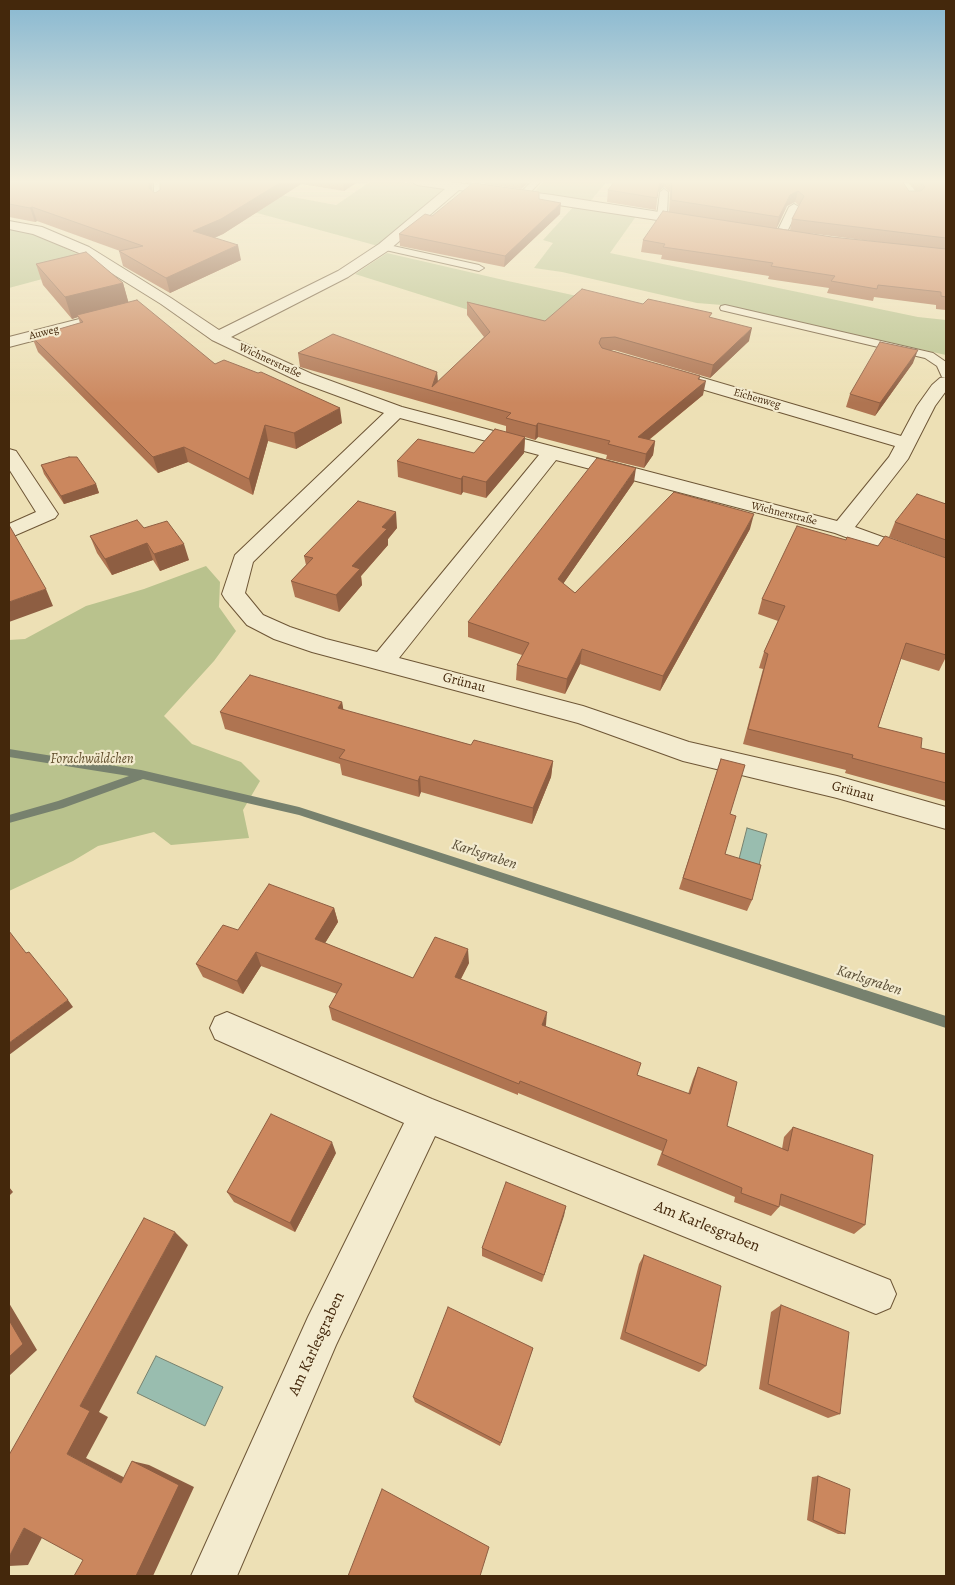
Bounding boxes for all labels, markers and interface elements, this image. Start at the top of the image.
street label: Auweg [28,323,60,343]
street label: Wichnerstraße [237,341,303,381]
street label: Eichenweg [732,386,782,412]
street label: Wichnerstraße [750,499,818,529]
street label: Grünau [441,669,487,697]
park label: Forachwäldchen [50,752,134,768]
street label: Grünau [830,778,876,806]
water label: Karlsgraben [449,836,519,874]
water label: Karlsgraben [834,962,904,1000]
street label: Am Karlesgraben [651,1197,763,1257]
street label: Am Karlesgraben [285,1289,349,1399]

